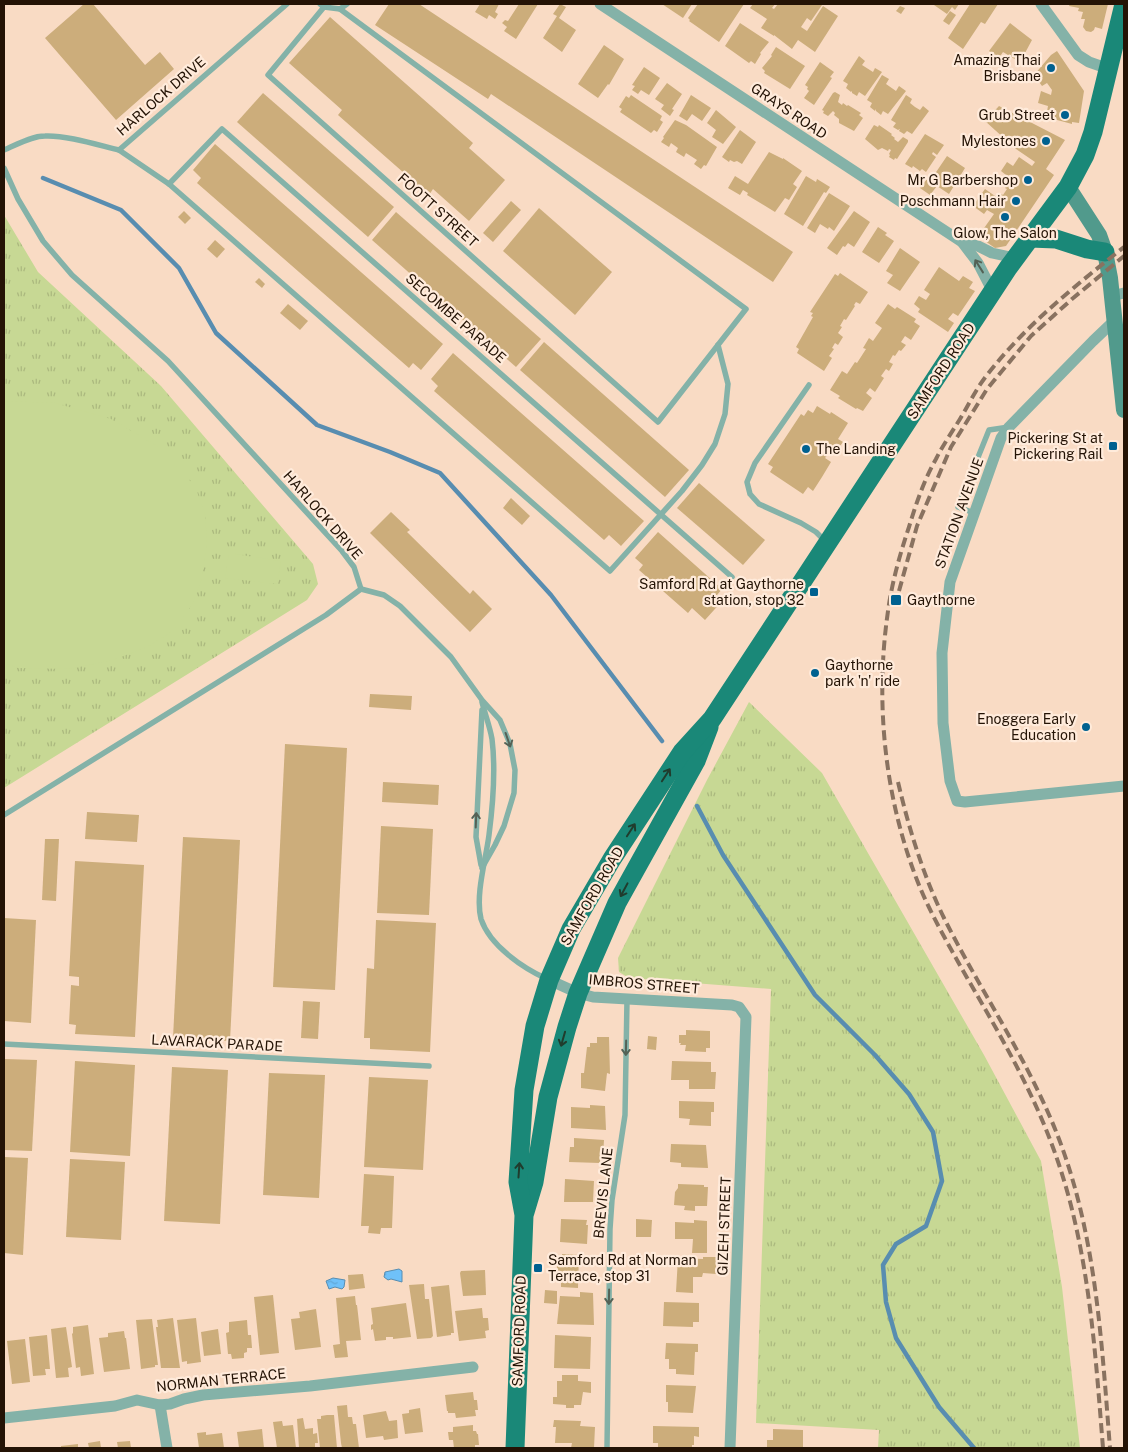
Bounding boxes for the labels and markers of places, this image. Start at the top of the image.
place label: Amazing Thai Brisbane [953,52,1041,84]
marker: Amazing Thai Brisbane [1045,62,1057,74]
place label: Grub Street [978,107,1055,123]
marker: Grub Street [1059,109,1071,121]
place label: Mylestones [961,133,1036,149]
marker: Mylestones [1040,135,1052,147]
place label: Mr G Barbershop [907,172,1018,188]
marker: Mr G Barbershop [1022,174,1034,186]
place label: Poschmann Hair [900,193,1006,209]
marker: Poschmann Hair [1010,195,1022,207]
marker: Glow, The Salon [999,211,1011,223]
place label: Glow, The Salon [953,225,1057,241]
place label: Pickering St at Pickering Rail [1008,430,1103,462]
marker: Pickering St at Pickering Rail [1107,440,1119,452]
place label: The Landing [816,441,896,457]
marker: The Landing [800,443,812,455]
place label: Samford Rd at Gaythorne station, stop 32 [639,576,804,608]
marker: Samford Rd at Gaythorne station, stop 32 [808,586,820,598]
place label: Gaythorne [907,592,975,608]
marker: Gaythorne [889,593,903,607]
place label: Gaythorne park 'n' ride [825,657,900,689]
marker: Gaythorne park 'n' ride [809,667,821,679]
place label: Enoggera Early Education [977,711,1076,743]
marker: Enoggera Early Education [1080,721,1092,733]
place label: Samford Rd at Norman Terrace, stop 31 [548,1252,696,1284]
marker: Samford Rd at Norman Terrace, stop 31 [532,1262,544,1274]

